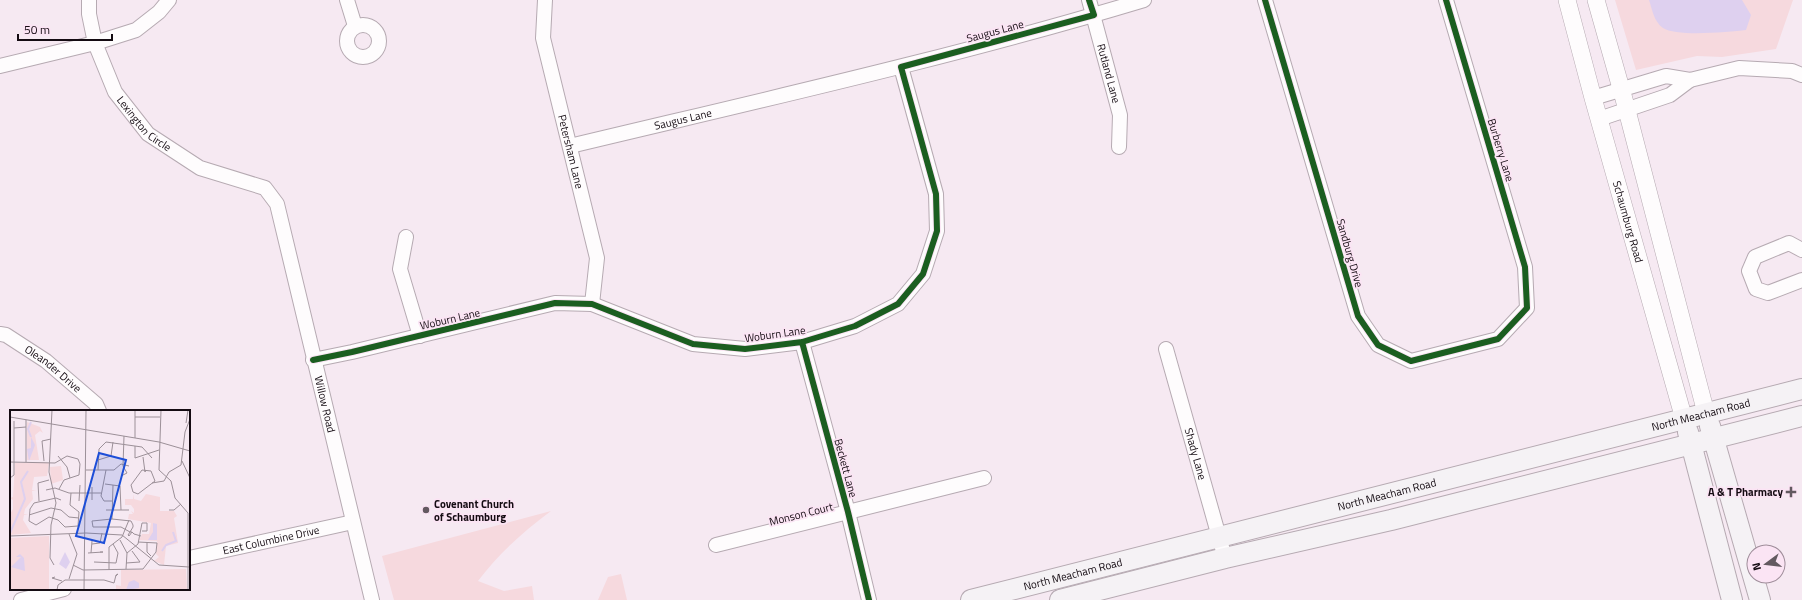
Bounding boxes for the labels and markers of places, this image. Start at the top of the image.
place label: A & T Pharmacy [1708,484,1783,500]
marker: A & T Pharmacy [1786,487,1796,497]
place label: Covenant Church of Schaumburg [434,496,514,525]
marker: Covenant Church of Schaumburg [421,505,431,515]

